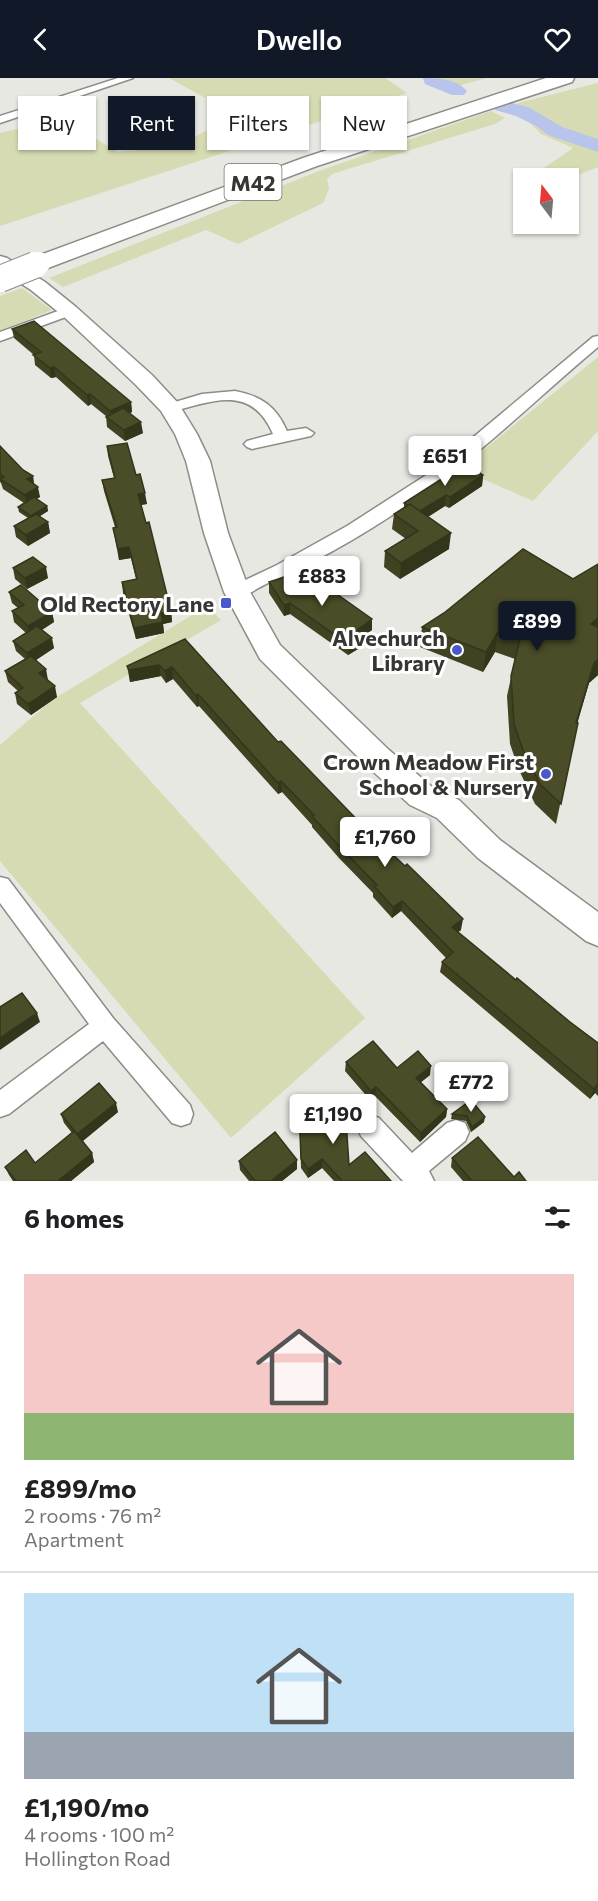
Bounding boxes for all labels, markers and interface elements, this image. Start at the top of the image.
icon: back [24,23,57,56]
text: Dwello [256,23,342,56]
icon: heart [541,23,574,56]
chip: Buy [18,96,96,150]
chip: Rent [108,96,195,150]
chip: Filters [207,96,309,150]
chip: New [321,96,407,150]
road number: M42 [224,164,282,200]
north arrow [513,168,579,234]
map controls [513,168,579,234]
pin: £651 [409,436,481,487]
text: £651 [422,443,468,467]
pin: £883 [286,556,358,607]
text: £883 [298,563,346,587]
place label: Old Rectory Lane [40,590,214,617]
marker: Old Rectory Lane [219,596,233,610]
pin: £899 [501,601,573,652]
text: £899 [512,608,562,632]
place label: Alvechurch Library [332,624,445,676]
marker: Alvechurch Library [450,643,464,657]
place label: Crown Meadow First School & Nursery [323,748,534,800]
marker: Crown Meadow First School & Nursery [539,767,553,781]
pin: £1,760 [336,817,434,868]
text: £1,760 [354,824,416,848]
pin: £772 [435,1062,507,1113]
text: £772 [448,1069,494,1093]
pin: £1,190 [284,1094,382,1145]
text: £1,190 [304,1101,362,1125]
icon: filters [541,1201,574,1234]
text: 6 homes [24,1202,124,1233]
icon: home [245,1313,353,1421]
text: £899/mo [24,1472,137,1503]
text: 2 rooms · 76 m² [24,1503,161,1527]
text: Apartment [24,1527,124,1551]
icon: home [245,1632,353,1740]
text: £1,190/mo [24,1791,149,1822]
text: 4 rooms · 100 m² [24,1822,174,1846]
text: Hollington Road [24,1846,171,1870]

